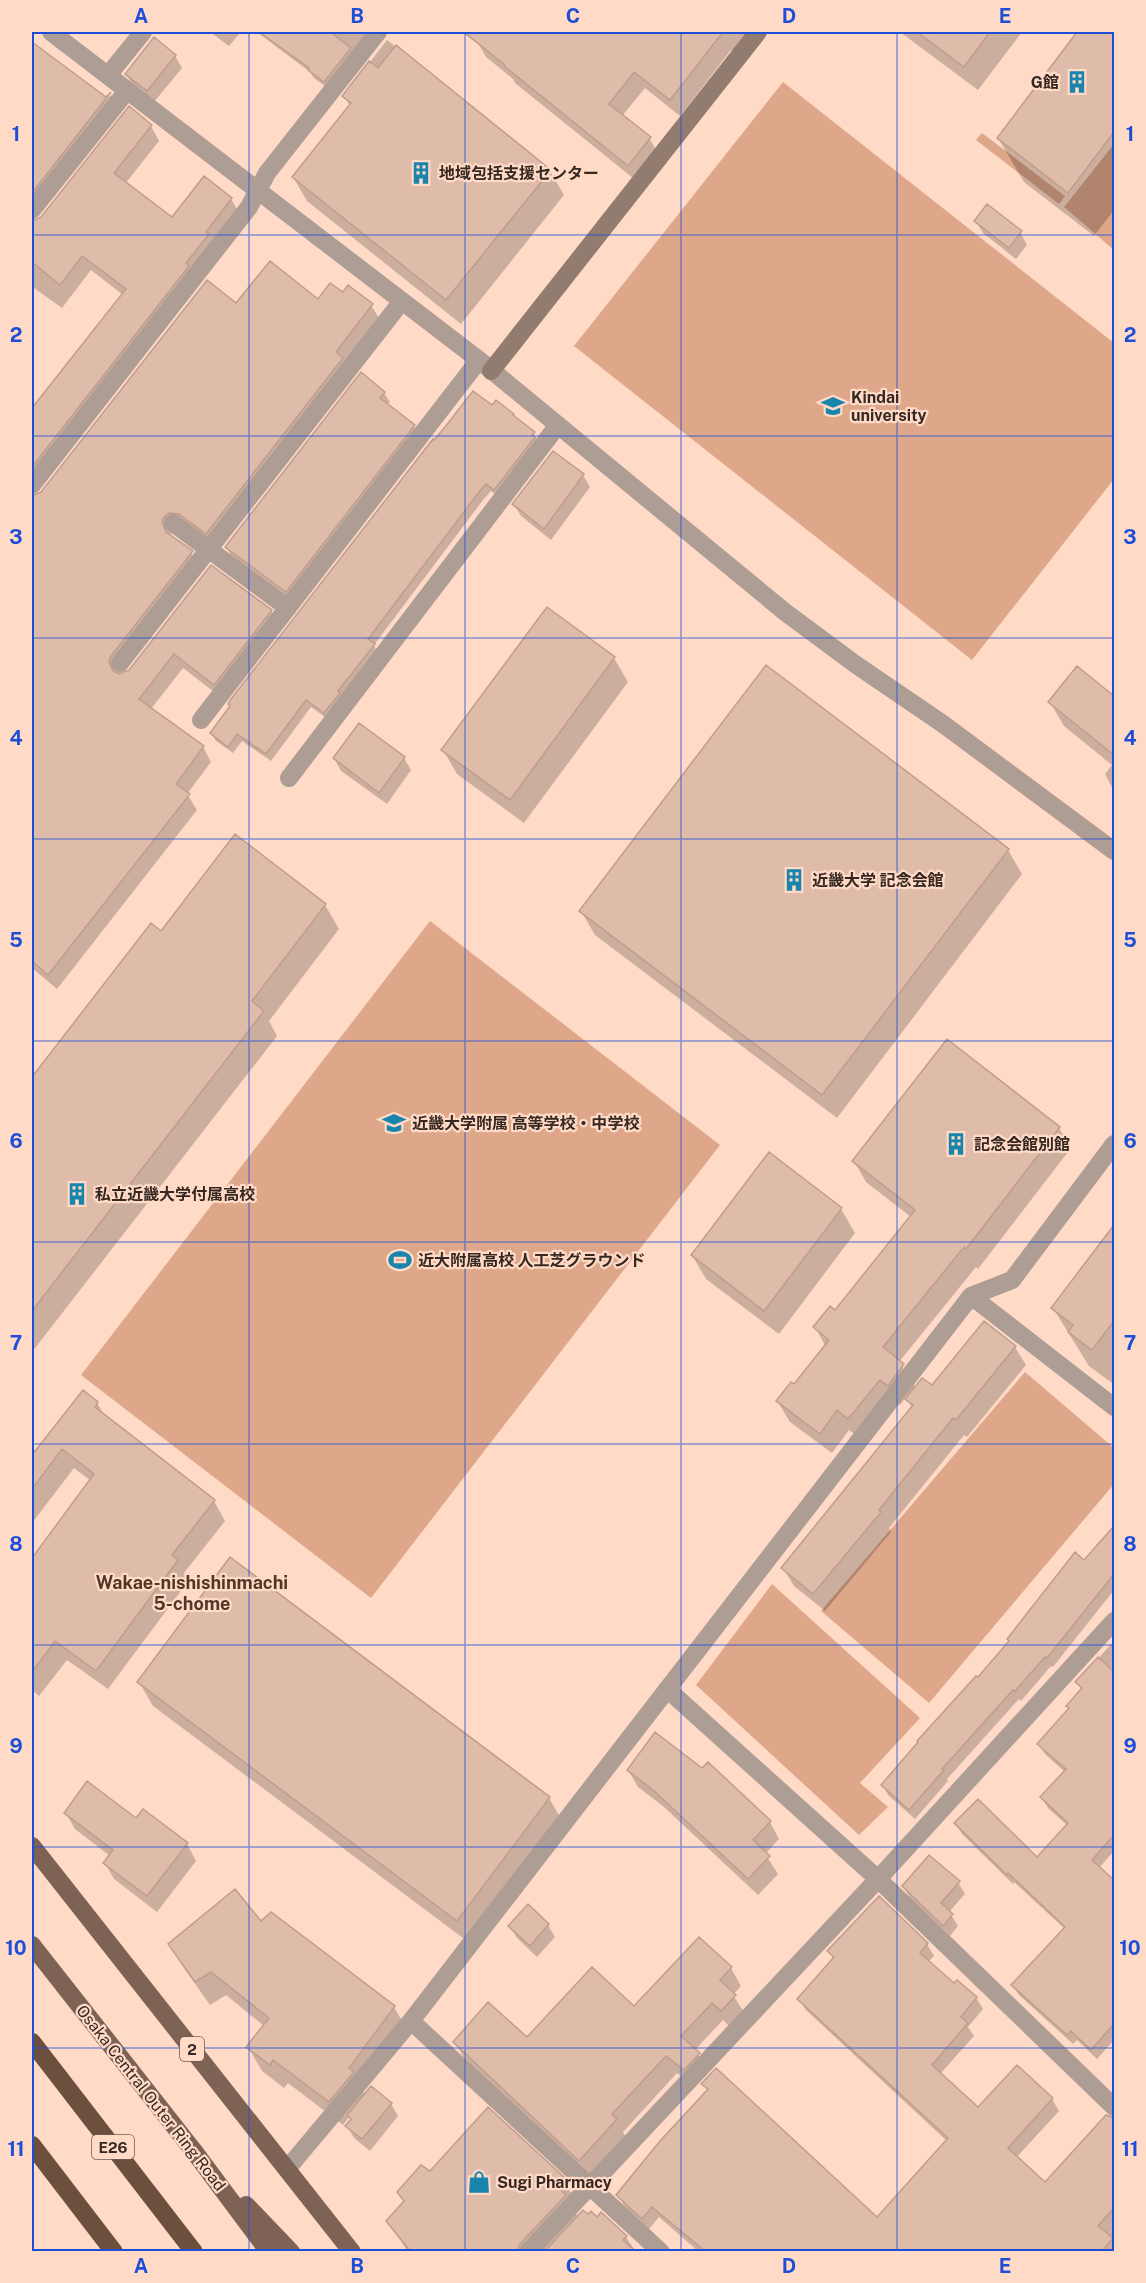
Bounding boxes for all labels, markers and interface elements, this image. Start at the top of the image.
text: A [134,4,148,28]
text: B [350,4,364,28]
text: C [566,4,580,28]
text: D [782,4,796,28]
text: E [999,4,1011,28]
building icon: G館 [1064,69,1090,95]
place label: G館 [1031,73,1059,92]
text: 1 [12,122,20,146]
text: 1 [1126,122,1134,146]
building icon: 地域包括支援センター [408,160,434,186]
place label: 地域包括支援センター [439,164,599,183]
text: 2 [10,323,22,347]
text: 2 [1124,323,1136,347]
place label: Kindai university [851,388,927,425]
school or university icon: Kindai university [820,393,846,419]
text: 3 [9,525,23,549]
text: 3 [1123,525,1137,549]
text: 4 [9,726,23,750]
text: 4 [1123,726,1137,750]
building icon: 近畿大学 記念会館 [781,867,807,893]
place label: 近畿大学 記念会館 [812,871,944,890]
text: 5 [9,928,23,952]
text: 5 [1123,928,1137,952]
school or university icon: 近畿大学附属 高等学校・中学校 [381,1110,407,1136]
place label: 近畿大学附属 高等学校・中学校 [412,1114,640,1133]
text: 6 [9,1129,23,1153]
text: 6 [1123,1129,1137,1153]
building icon: 記念会館別館 [943,1131,969,1157]
place label: 記念会館別館 [974,1135,1070,1154]
building icon: 私立近畿大学付属高校 [64,1181,90,1207]
place label: 私立近畿大学付属高校 [95,1185,255,1204]
sports icon: 近大附属高校 人工芝グラウンド [387,1247,413,1273]
place label: 近大附属高校 人工芝グラウンド [418,1251,646,1270]
text: 7 [10,1331,22,1355]
text: 7 [1124,1331,1136,1355]
text: 8 [9,1532,23,1556]
text: 8 [1123,1532,1137,1556]
district label: Wakae-nishishinmachi 5-chome [96,1572,288,1614]
text: 9 [9,1734,23,1758]
text: 9 [1123,1734,1137,1758]
text: 10 [5,1936,27,1960]
text: 10 [1119,1936,1141,1960]
street label: Osaka Central Outer Ring Road [72,2001,230,2195]
road number: 2 [180,2037,204,2061]
road number: E26 [92,2135,134,2159]
text: 11 [7,2137,25,2161]
text: 11 [1121,2137,1139,2161]
shop icon: Sugi Pharmacy [466,2169,492,2195]
place label: Sugi Pharmacy [497,2173,612,2192]
text: A [134,2254,148,2278]
text: B [350,2254,364,2278]
text: C [566,2254,580,2278]
text: D [782,2254,796,2278]
text: E [999,2254,1011,2278]

